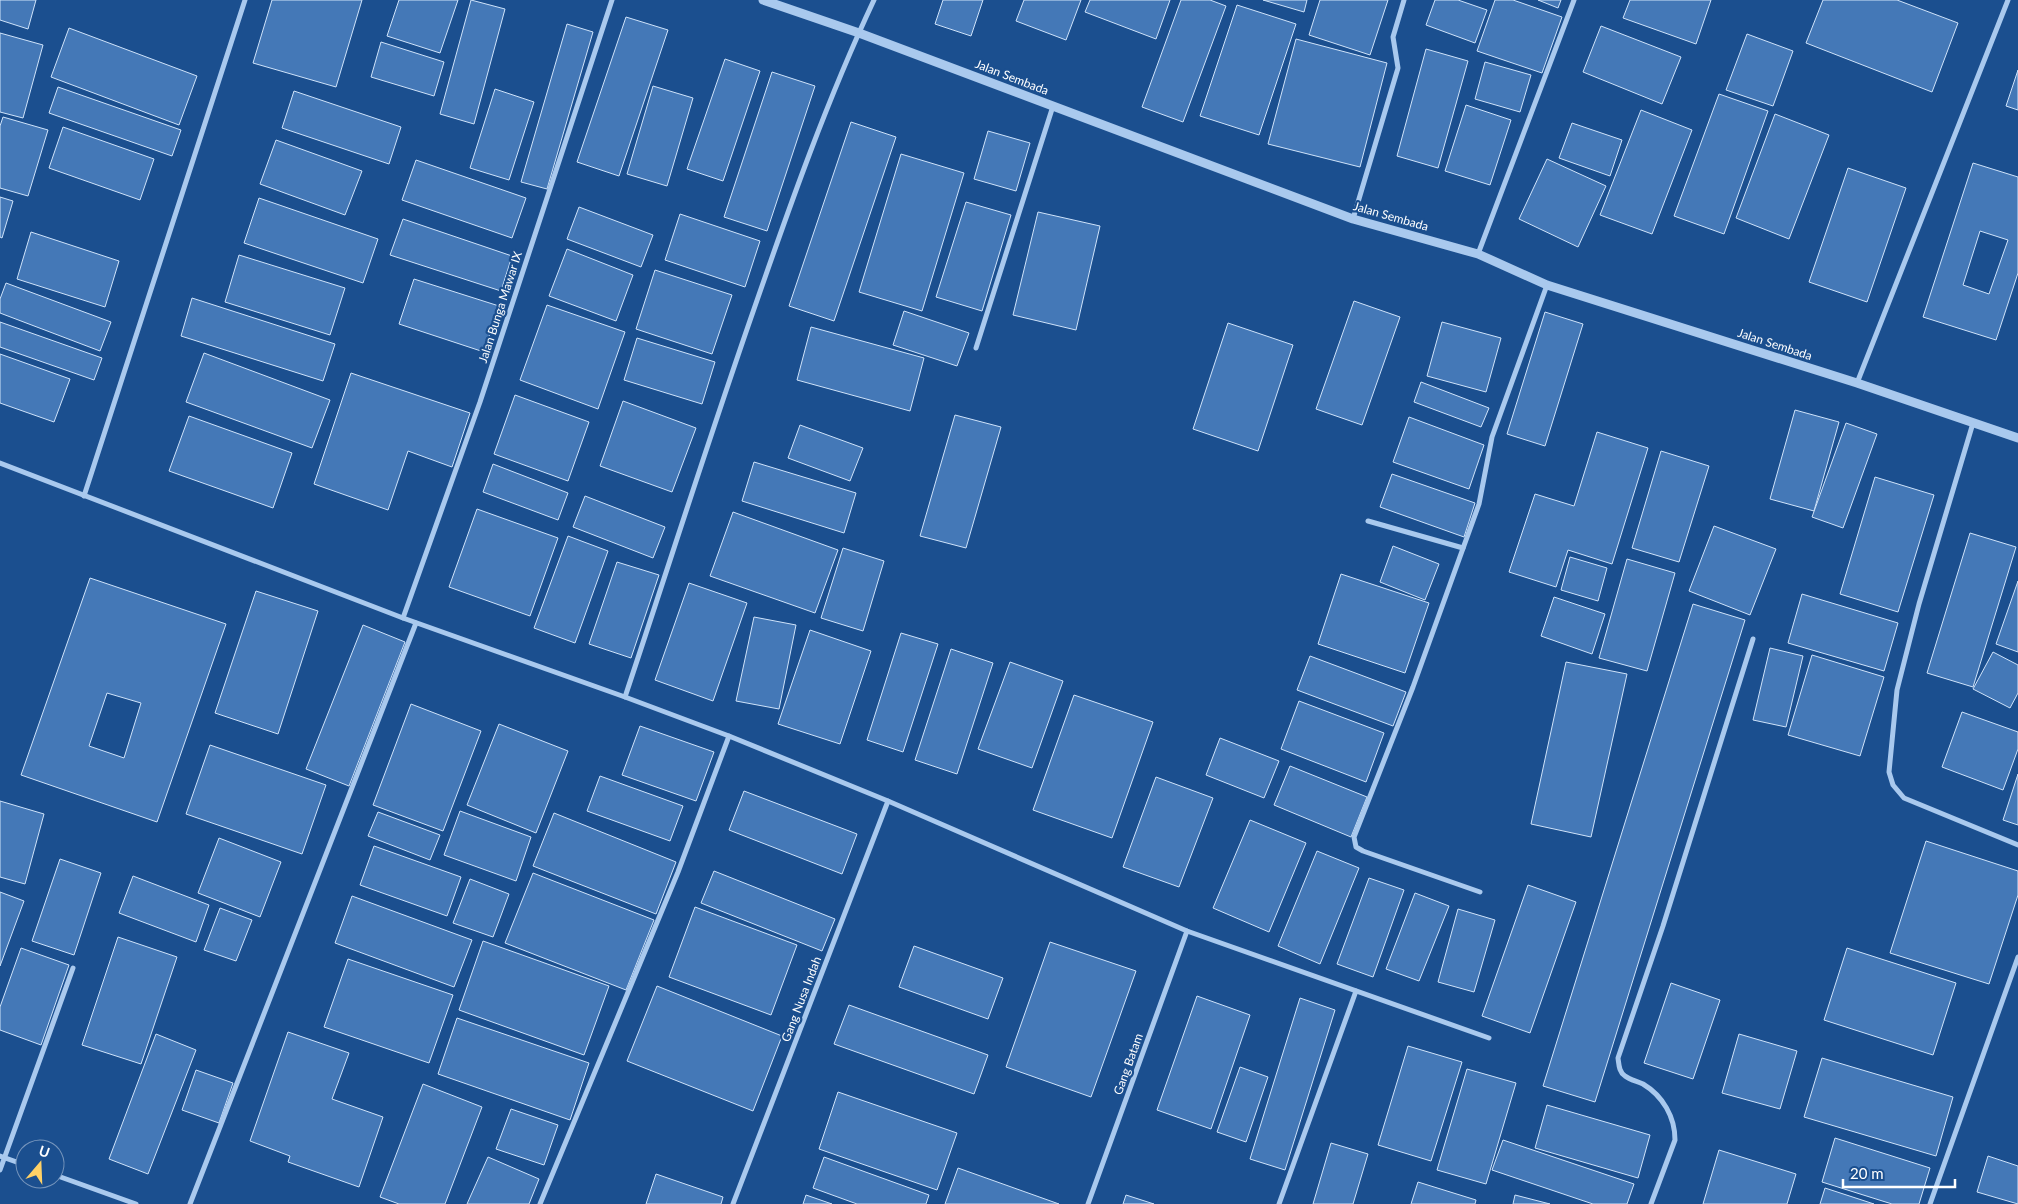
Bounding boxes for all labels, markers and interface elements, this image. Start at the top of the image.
street label: Jalan Sembada [973,56,1051,98]
street label: Jalan Sembada [1352,198,1430,234]
street label: Jalan Bunga Mawar IX [475,249,525,365]
street label: Jalan Sembada [1736,325,1814,363]
street label: Gang Nusa Indah [778,954,824,1044]
street label: Gang Batam [1110,1031,1146,1097]
north arrow [15,1139,65,1189]
text: U [37,1142,52,1161]
scale bar [1843,1156,1956,1188]
text: 20 m [1850,1164,1884,1182]

